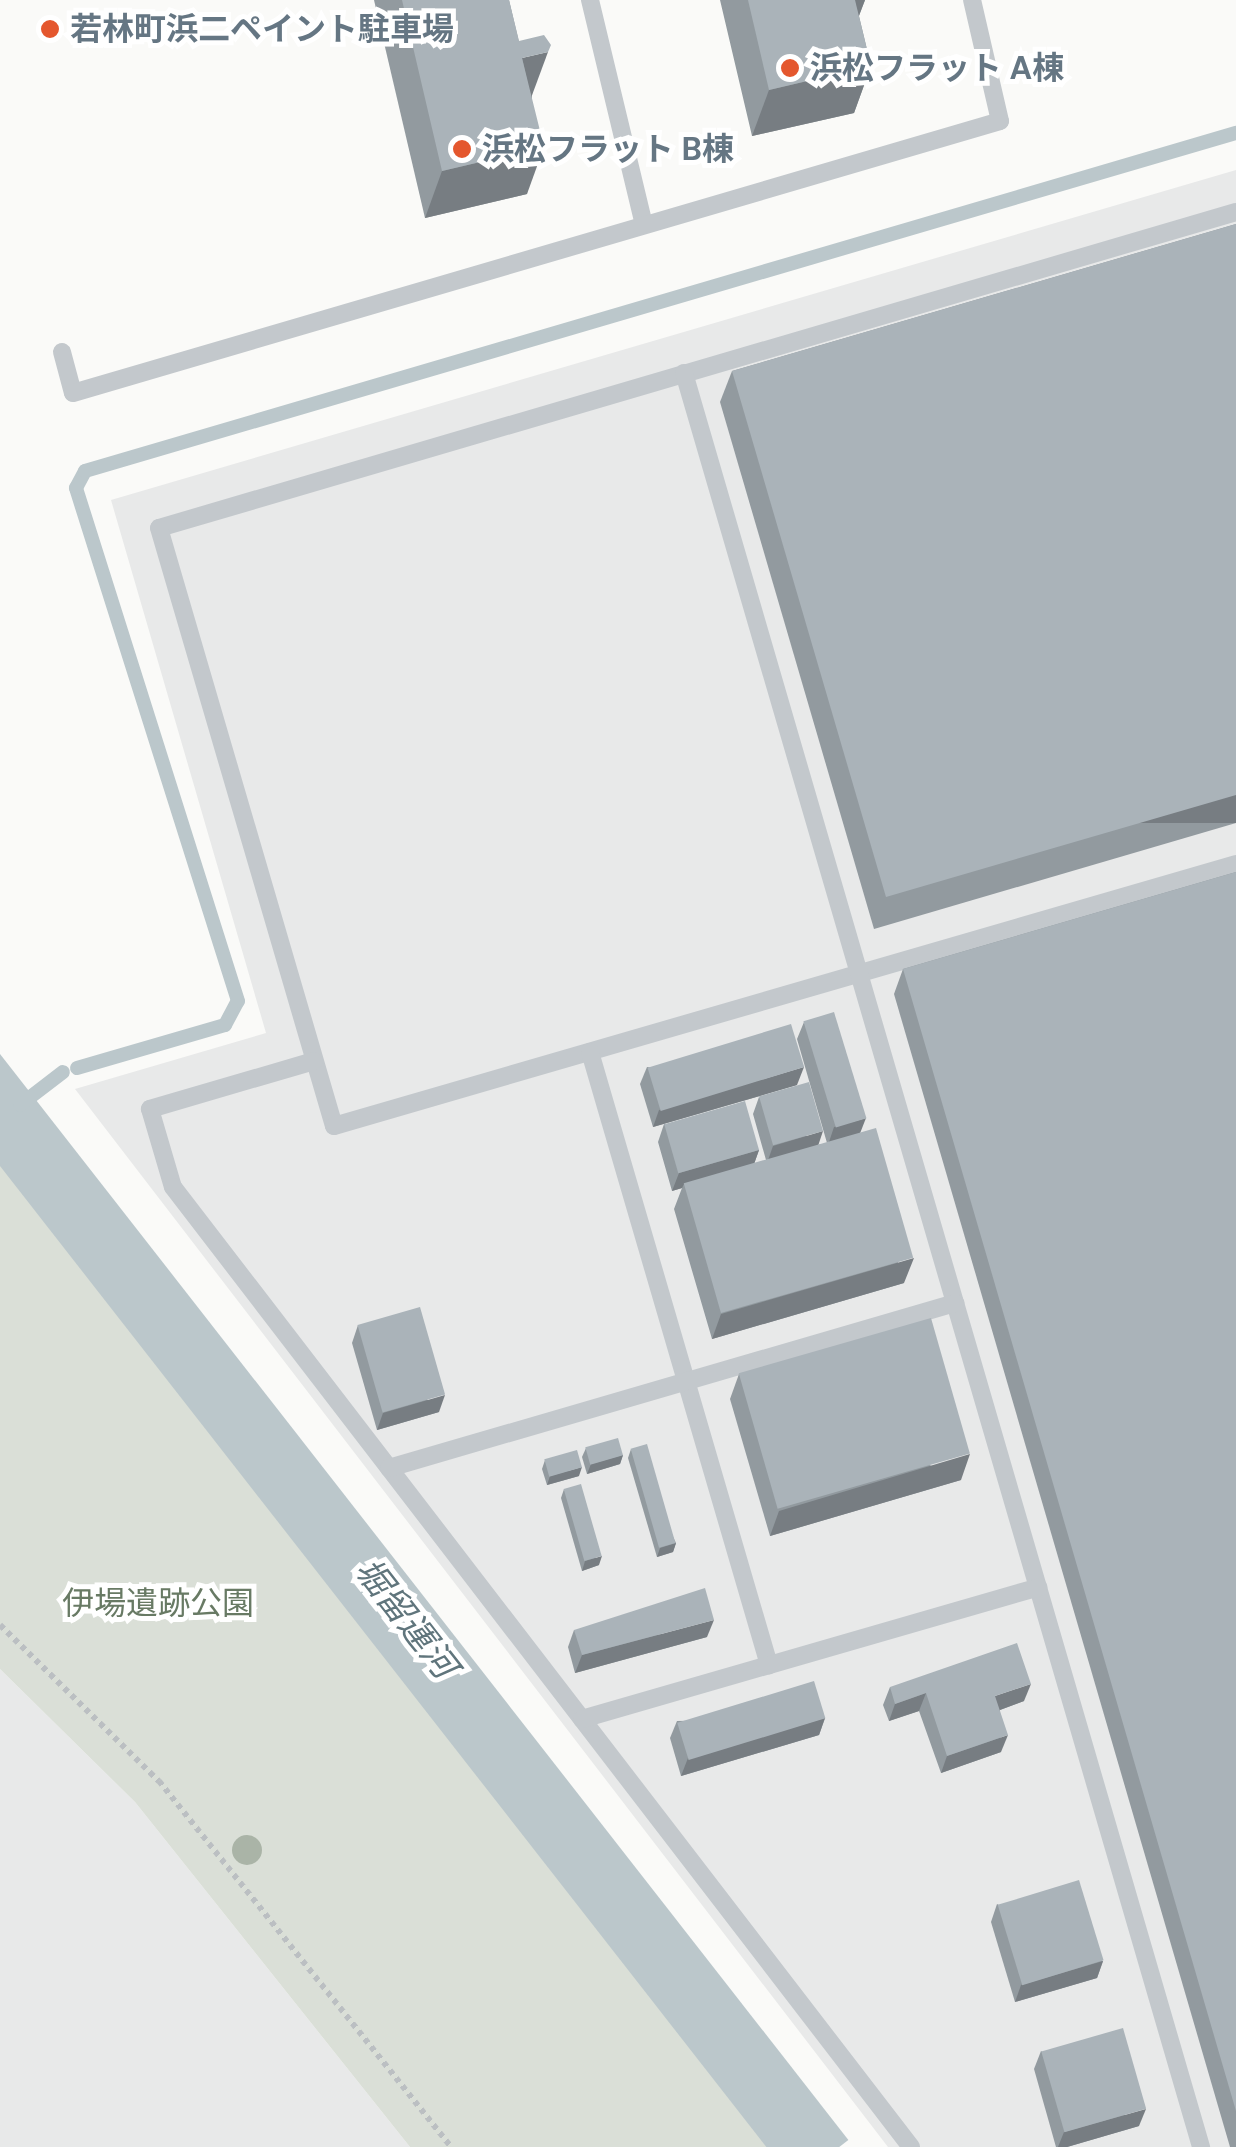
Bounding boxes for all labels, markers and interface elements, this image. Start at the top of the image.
place label: 若林町浜二ペイント駐車場 [70,10,454,48]
marker: 若林町浜二ペイント駐車場 [39,18,61,40]
place label: 浜松フラット A棟 [810,49,1064,87]
marker: 浜松フラット A棟 [779,57,801,79]
place label: 浜松フラット B棟 [482,130,734,168]
marker: 浜松フラット B棟 [451,138,473,160]
water label: 堀留運河 [346,1550,466,1686]
park label: 伊場遺跡公園 [62,1584,254,1622]

